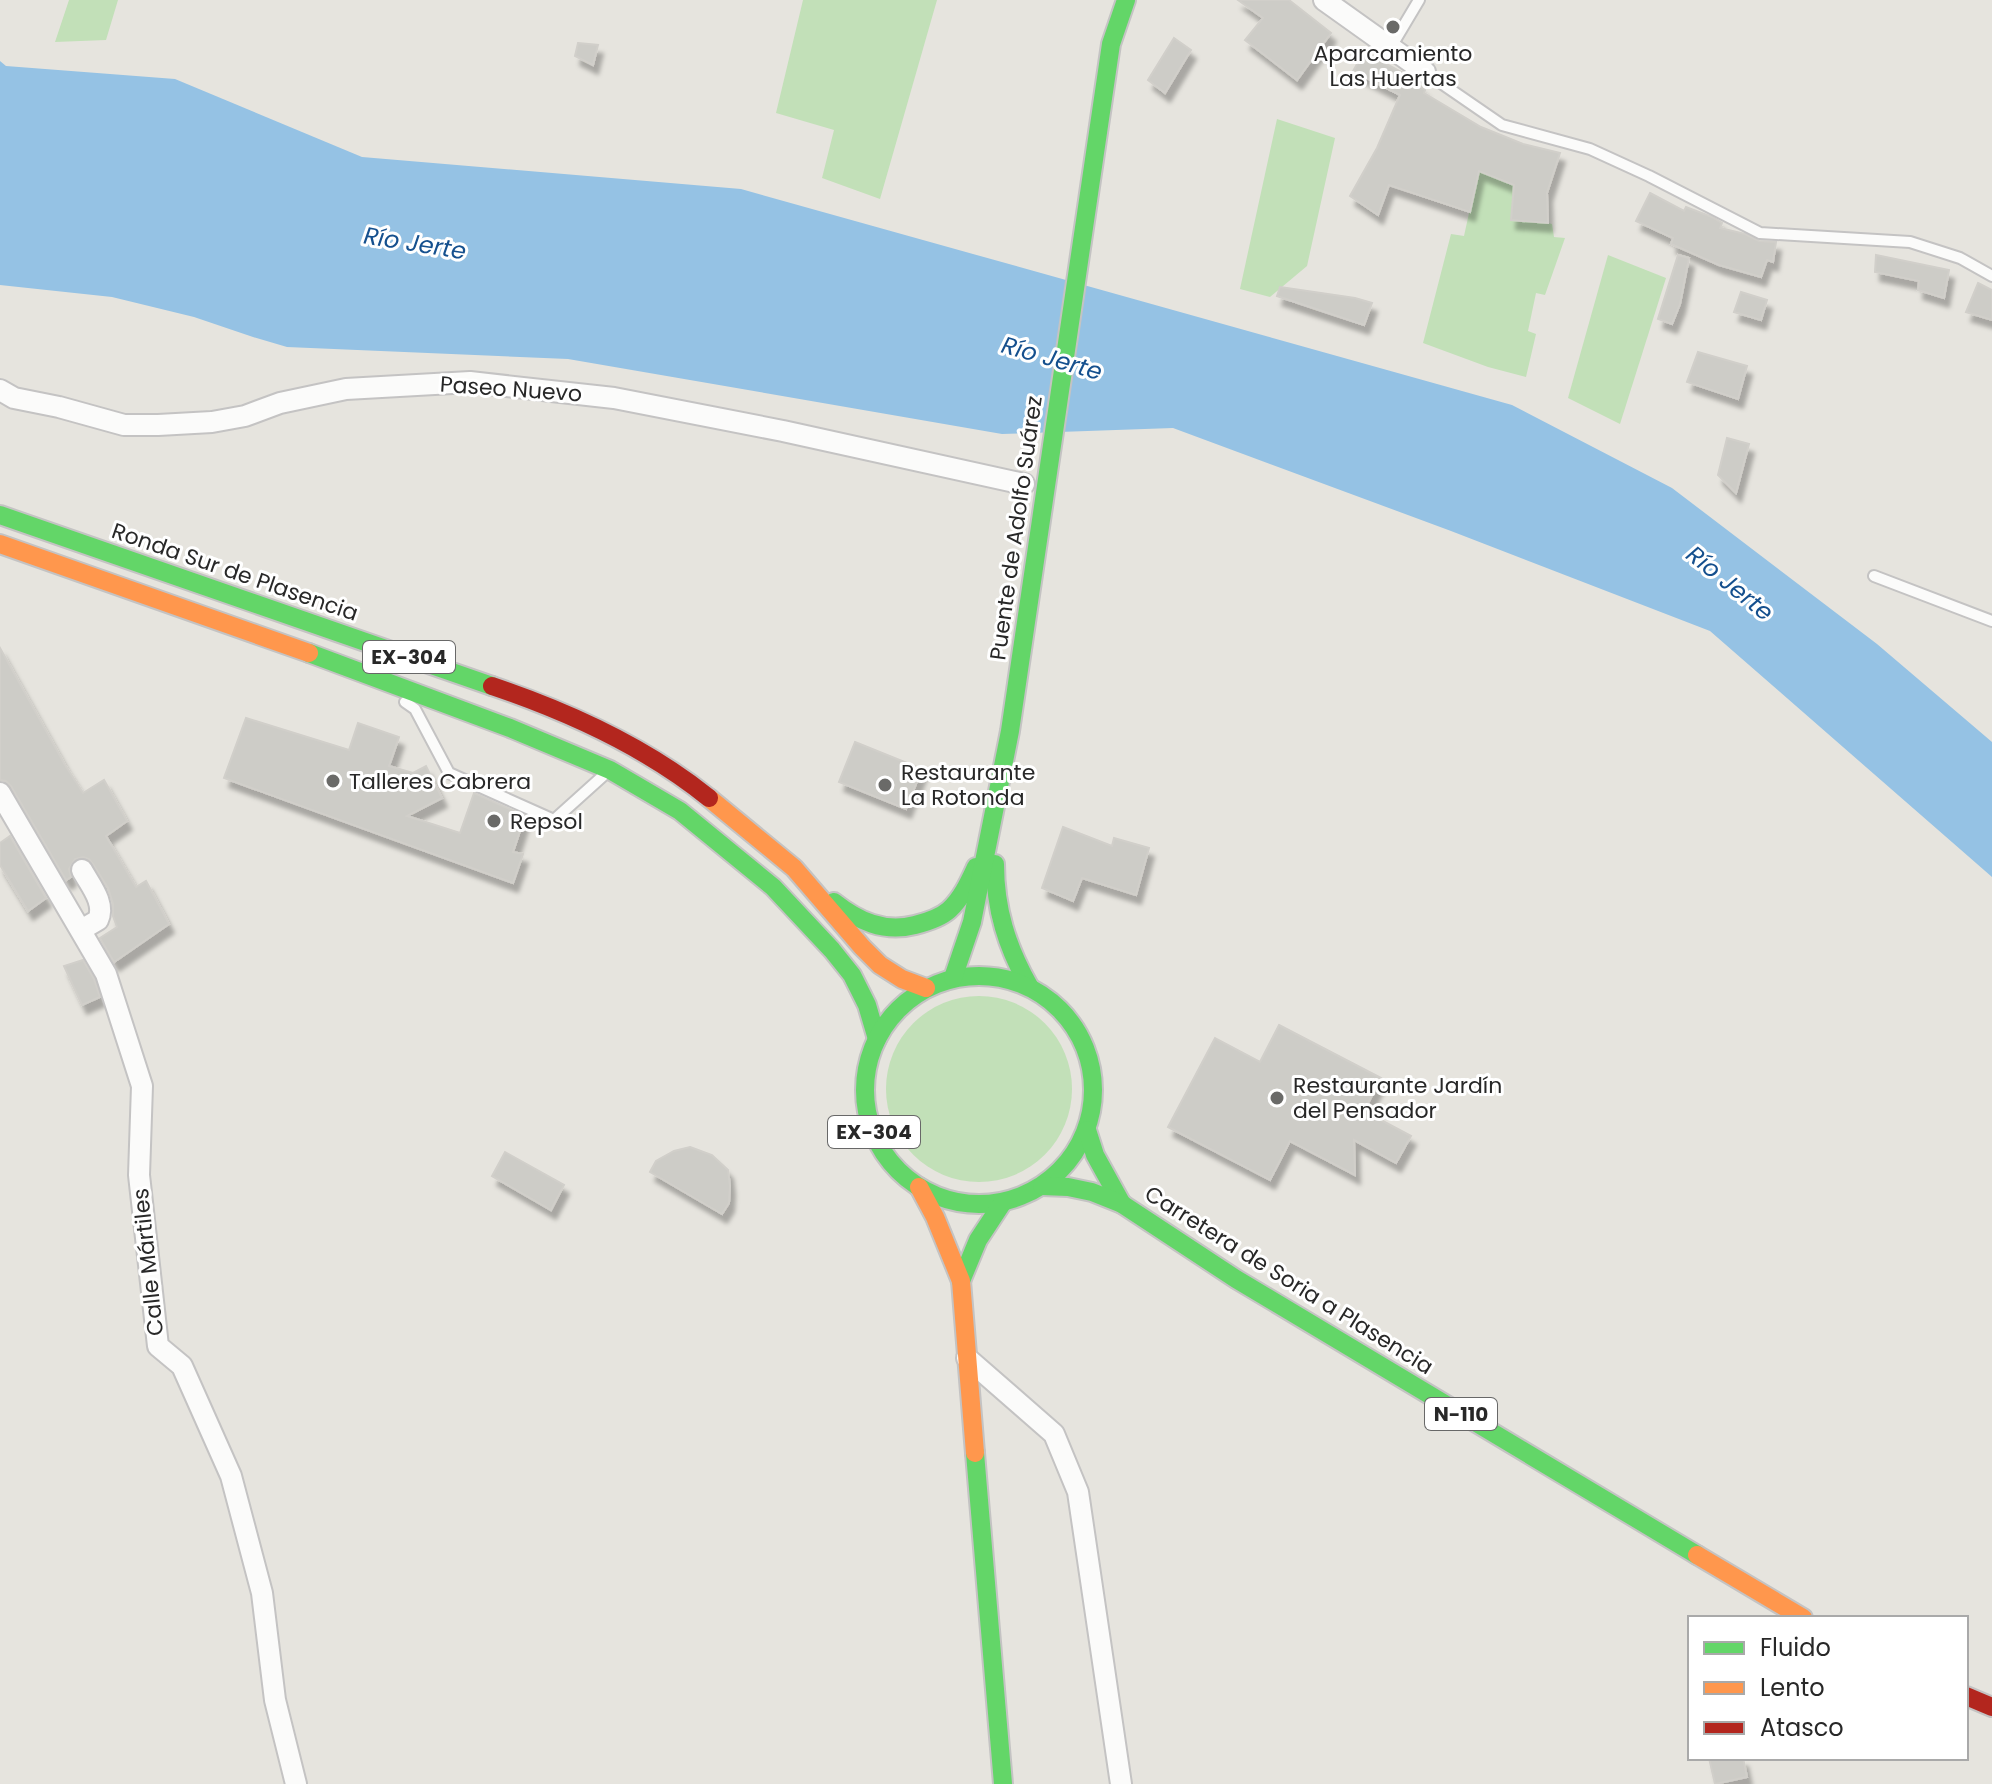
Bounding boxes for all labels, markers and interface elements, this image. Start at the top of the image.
marker: Aparcamiento Las Huertas [1384,18,1402,36]
place label: Aparcamiento Las Huertas [1314,38,1472,94]
water label: Río Jerte [361,219,469,267]
water label: Río Jerte [998,328,1106,388]
street label: Paseo Nuevo [439,369,583,409]
street label: Puente de Adolfo Suárez [982,394,1050,662]
street label: Ronda Sur de Plasencia [108,515,362,629]
water label: Río Jerte [1680,538,1781,628]
road number: EX-304 [363,641,455,673]
place label: Restaurante La Rotonda [901,757,1035,813]
place label: Talleres Cabrera [349,766,531,797]
marker: Talleres Cabrera [324,772,342,790]
marker: Restaurante La Rotonda [876,776,894,794]
place label: Repsol [510,806,583,837]
marker: Repsol [485,812,503,830]
place label: Restaurante Jardín del Pensador [1293,1070,1502,1126]
marker: Restaurante Jardín del Pensador [1268,1089,1286,1107]
road number: EX-304 [828,1116,920,1148]
street label: Carretera de Soria a Plasencia [1139,1178,1439,1382]
street label: Calle Mártiles [125,1187,171,1337]
road number: N-110 [1425,1398,1497,1430]
legend [1688,1616,1968,1760]
text: Fluido [1760,1631,1831,1664]
text: Lento [1760,1671,1825,1704]
text: Atasco [1760,1711,1844,1744]

